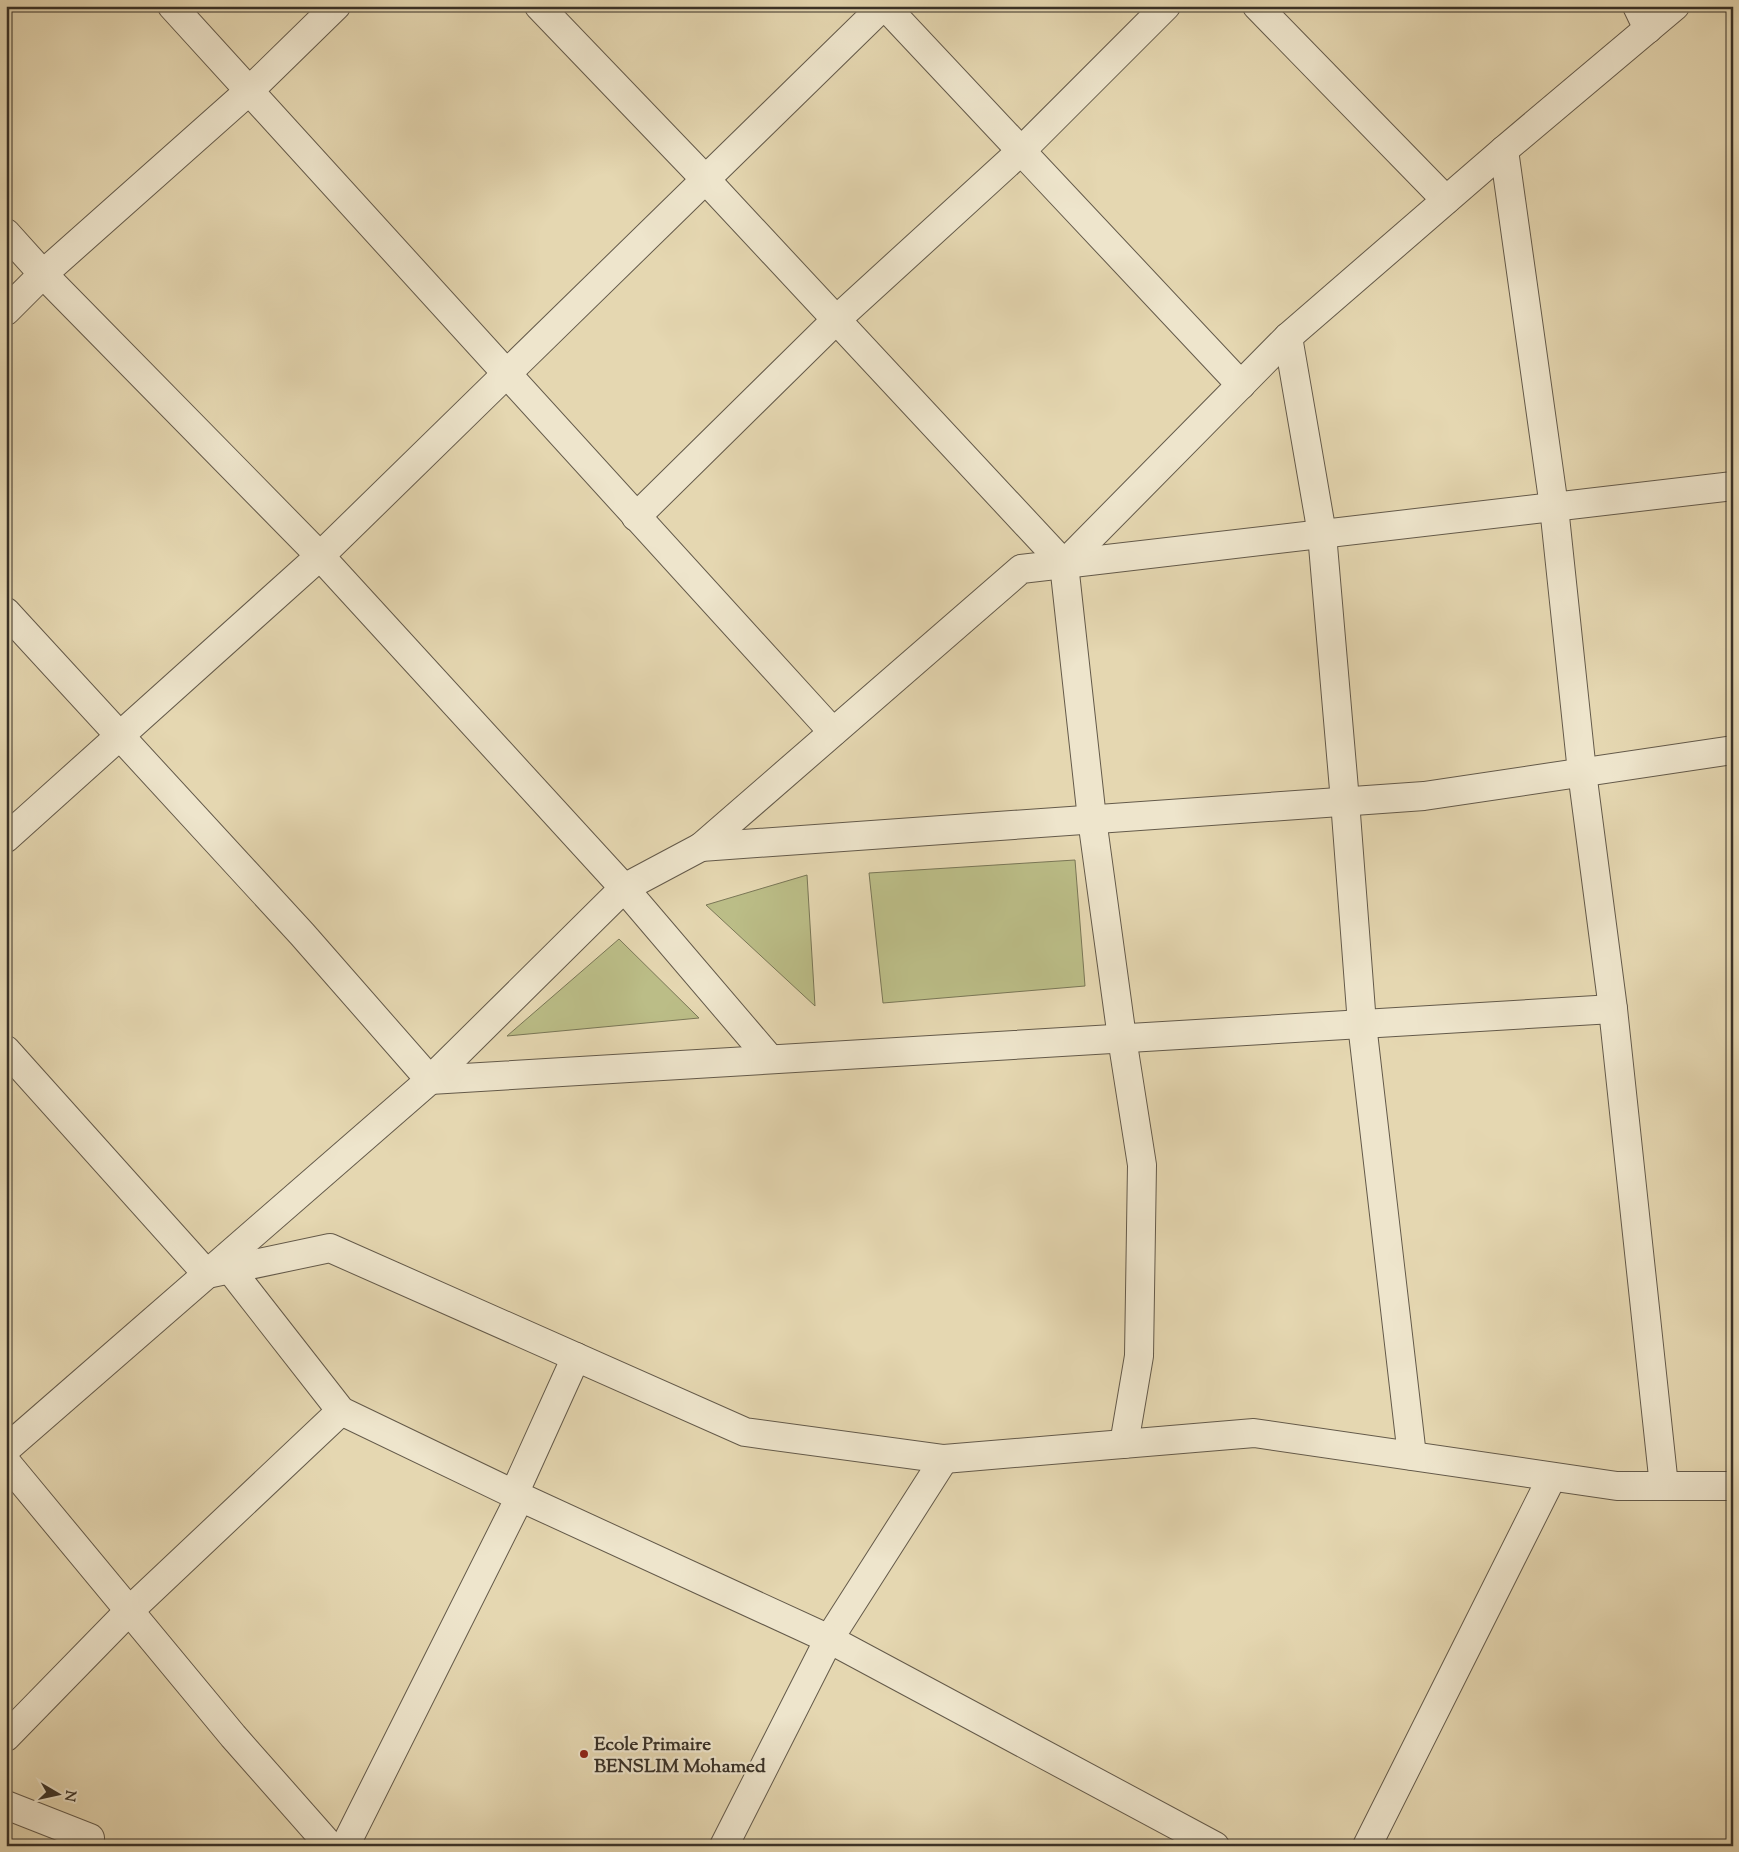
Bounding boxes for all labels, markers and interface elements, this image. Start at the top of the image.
place label: Ecole Primaire BENSLIM Mohamed [594,1732,766,1781]
marker: Ecole Primaire BENSLIM Mohamed [578,1748,590,1760]
north arrow [32,1770,82,1820]
text: N [58,1789,80,1803]

